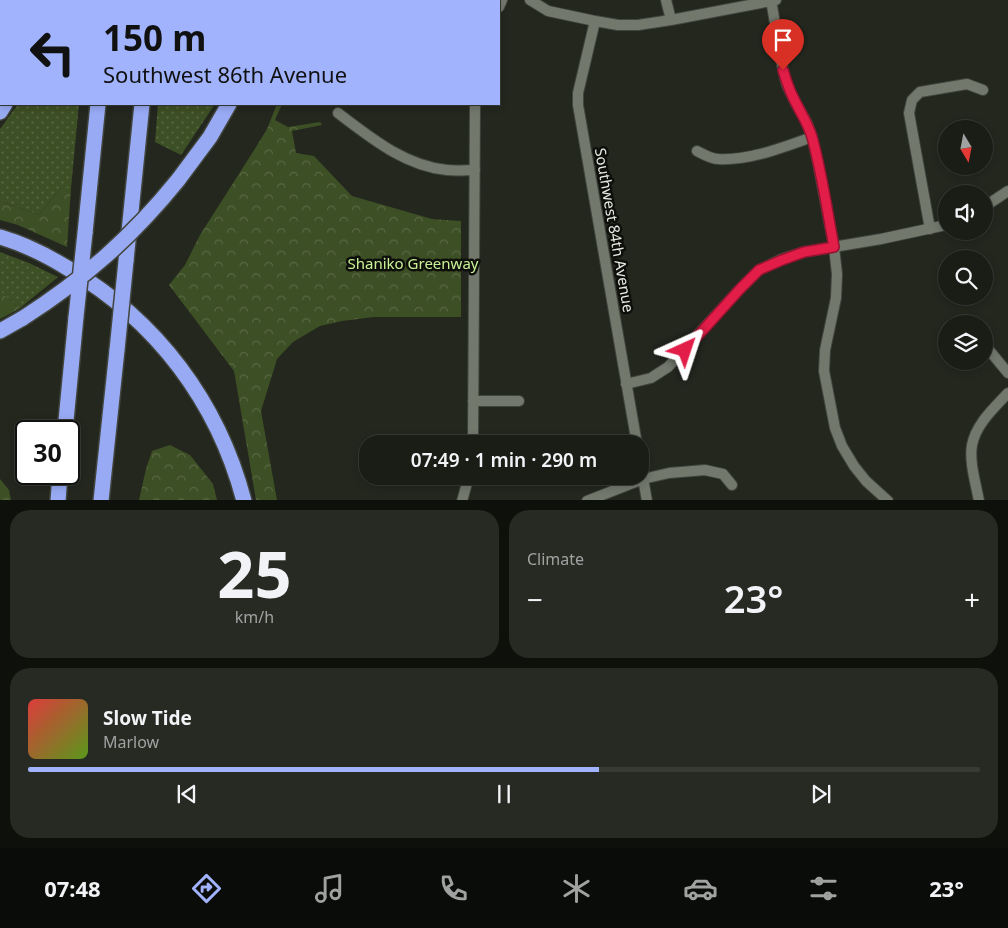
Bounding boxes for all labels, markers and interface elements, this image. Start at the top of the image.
text: 150 m [103,14,206,61]
pin [762,19,804,70]
icon: left [20,20,85,85]
icon: arrive [769,26,797,54]
text: Southwest 86th Avenue [103,59,347,89]
north arrow [938,120,992,175]
map controls [938,120,993,370]
street label: Southwest 84th Avenue [591,146,639,314]
button: sound [938,185,993,240]
button: search [938,250,993,305]
park label: Shaniko Greenway [348,253,479,273]
button: layers [938,315,993,370]
position arrow [658,323,710,375]
speed limit sign: 30 [15,420,80,485]
text: 07:49 · 1 min · 290 m [411,447,597,473]
text: 25 [217,529,292,617]
text: Climate [527,548,584,570]
text: 23° [724,572,783,624]
text: − [527,580,543,618]
text: + [964,580,980,618]
text: km/h [235,606,274,628]
text: Slow Tide [103,705,192,731]
text: Marlow [103,731,159,753]
icon: previous [173,780,201,808]
icon: pause [490,780,518,808]
icon: next [807,780,835,808]
icon: directions [189,871,224,906]
icon: music [312,871,347,906]
icon: phone [436,871,471,906]
icon: climate [559,871,594,906]
icon: car [683,871,718,906]
icon: filters [806,871,841,906]
text: 07:48 [44,873,101,903]
text: 23° [929,873,964,903]

